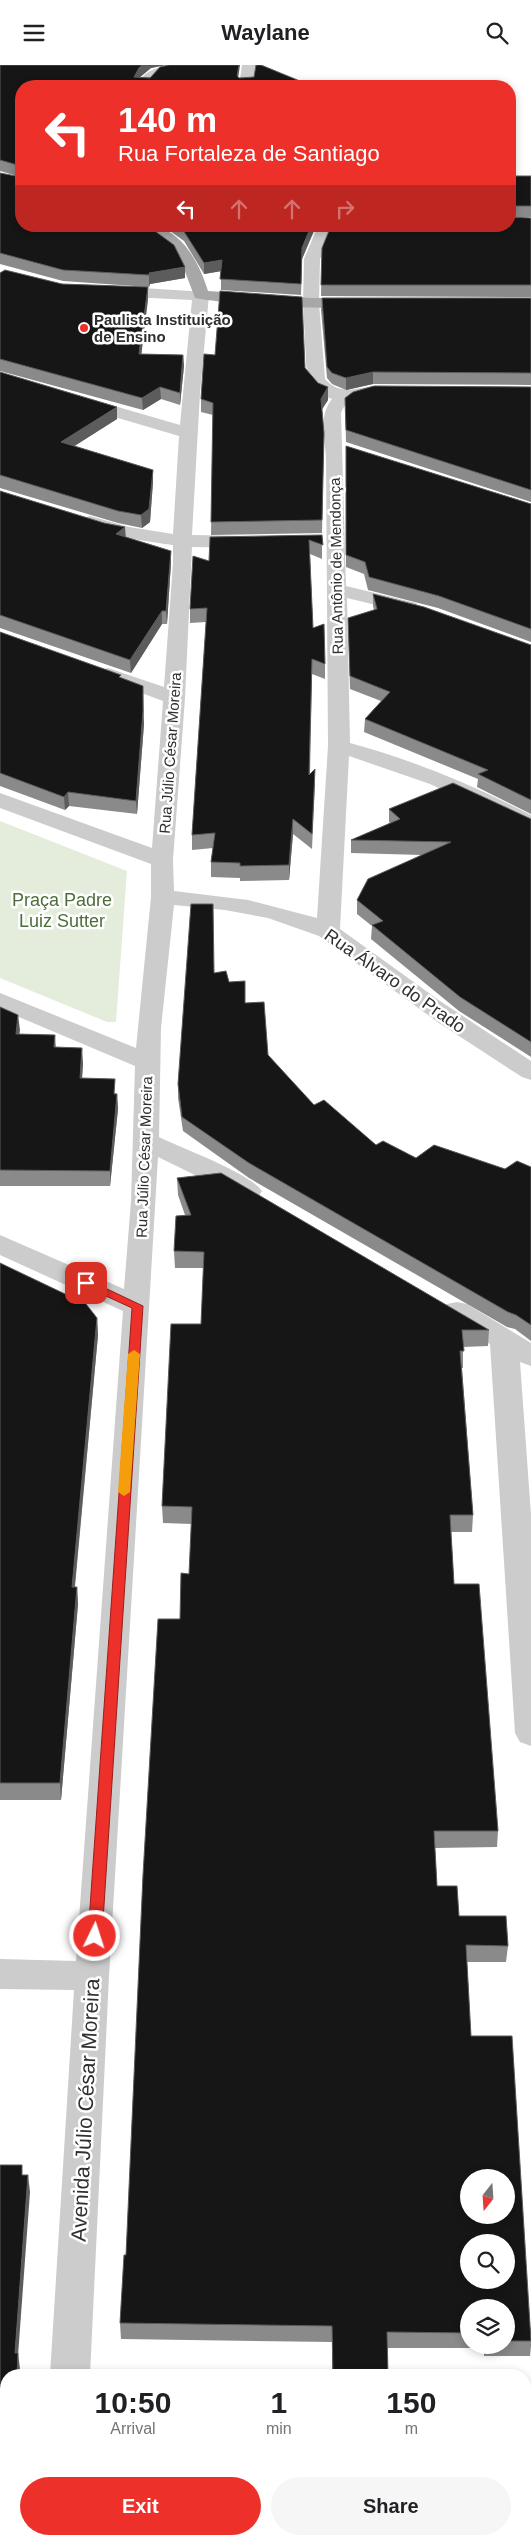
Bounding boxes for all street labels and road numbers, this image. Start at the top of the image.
street label: Rua Antônio de Mendonça [326,477,346,655]
street label: Rua Júlio César Moreira [156,671,184,834]
street label: Rua Álvaro do Prado [321,925,469,1037]
street label: Rua Júlio César Moreira [133,1075,155,1238]
street label: Avenida Júlio César Moreira [67,1978,103,2242]

